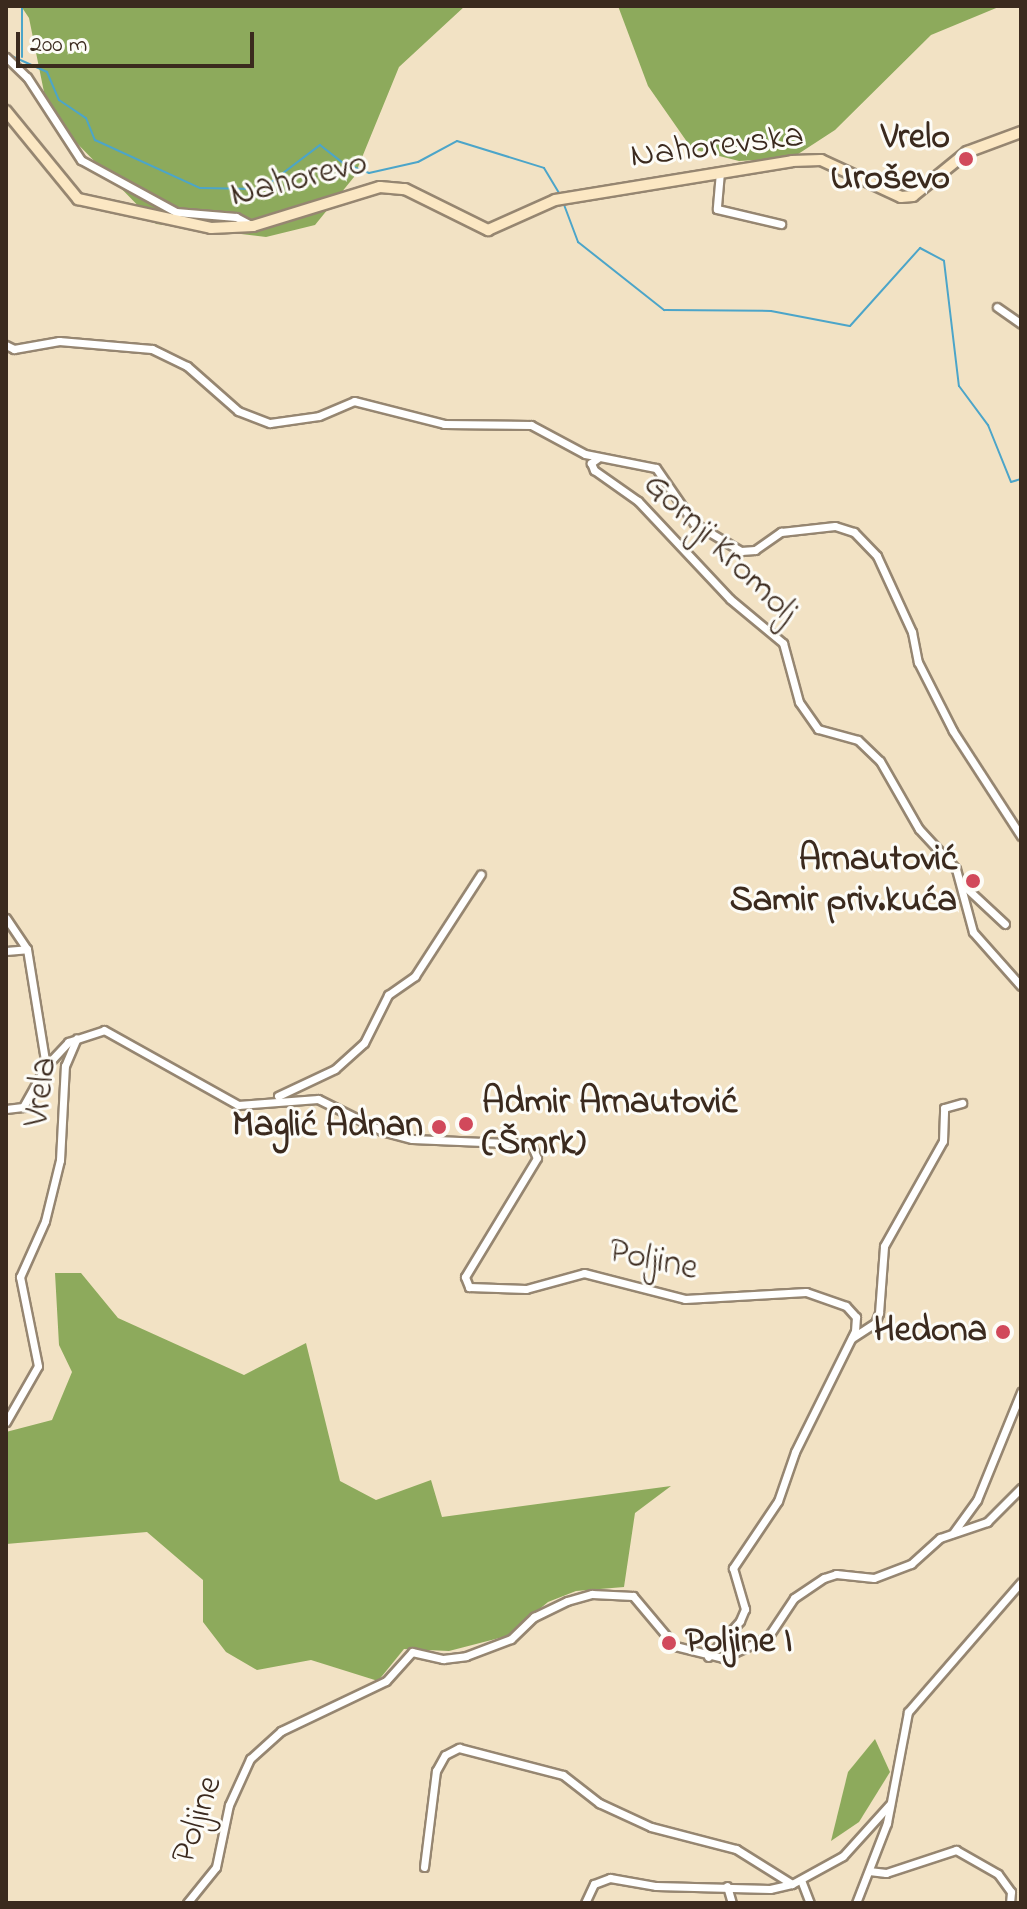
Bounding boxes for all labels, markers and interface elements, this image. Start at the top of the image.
scale bar [20,16,258,66]
text: 200 m [30,28,87,63]
street label: Nahorevska [628,115,806,179]
place label: Vrelo Uroševo [830,116,950,201]
street label: Nahorevo [226,142,372,218]
marker: Vrelo Uroševo [957,150,975,168]
street label: Gornji Kromolj [633,464,807,634]
place label: Arnautović Samir priv.kuća [730,838,957,923]
marker: Arnautović Samir priv.kuća [964,872,982,890]
street label: Vrela [16,1055,68,1129]
place label: Admir Arnautović (Šmrk) [482,1081,737,1166]
place label: Maglić Adnan [232,1105,423,1149]
marker: Admir Arnautović (Šmrk) [457,1115,475,1133]
marker: Maglić Adnan [430,1118,448,1136]
street label: Poljine [605,1231,701,1291]
place label: Hedona [874,1310,987,1354]
marker: Hedona [994,1323,1012,1341]
place label: Poljine I [685,1621,792,1665]
marker: Poljine I [660,1634,678,1652]
street label: Poljine [163,1770,233,1870]

